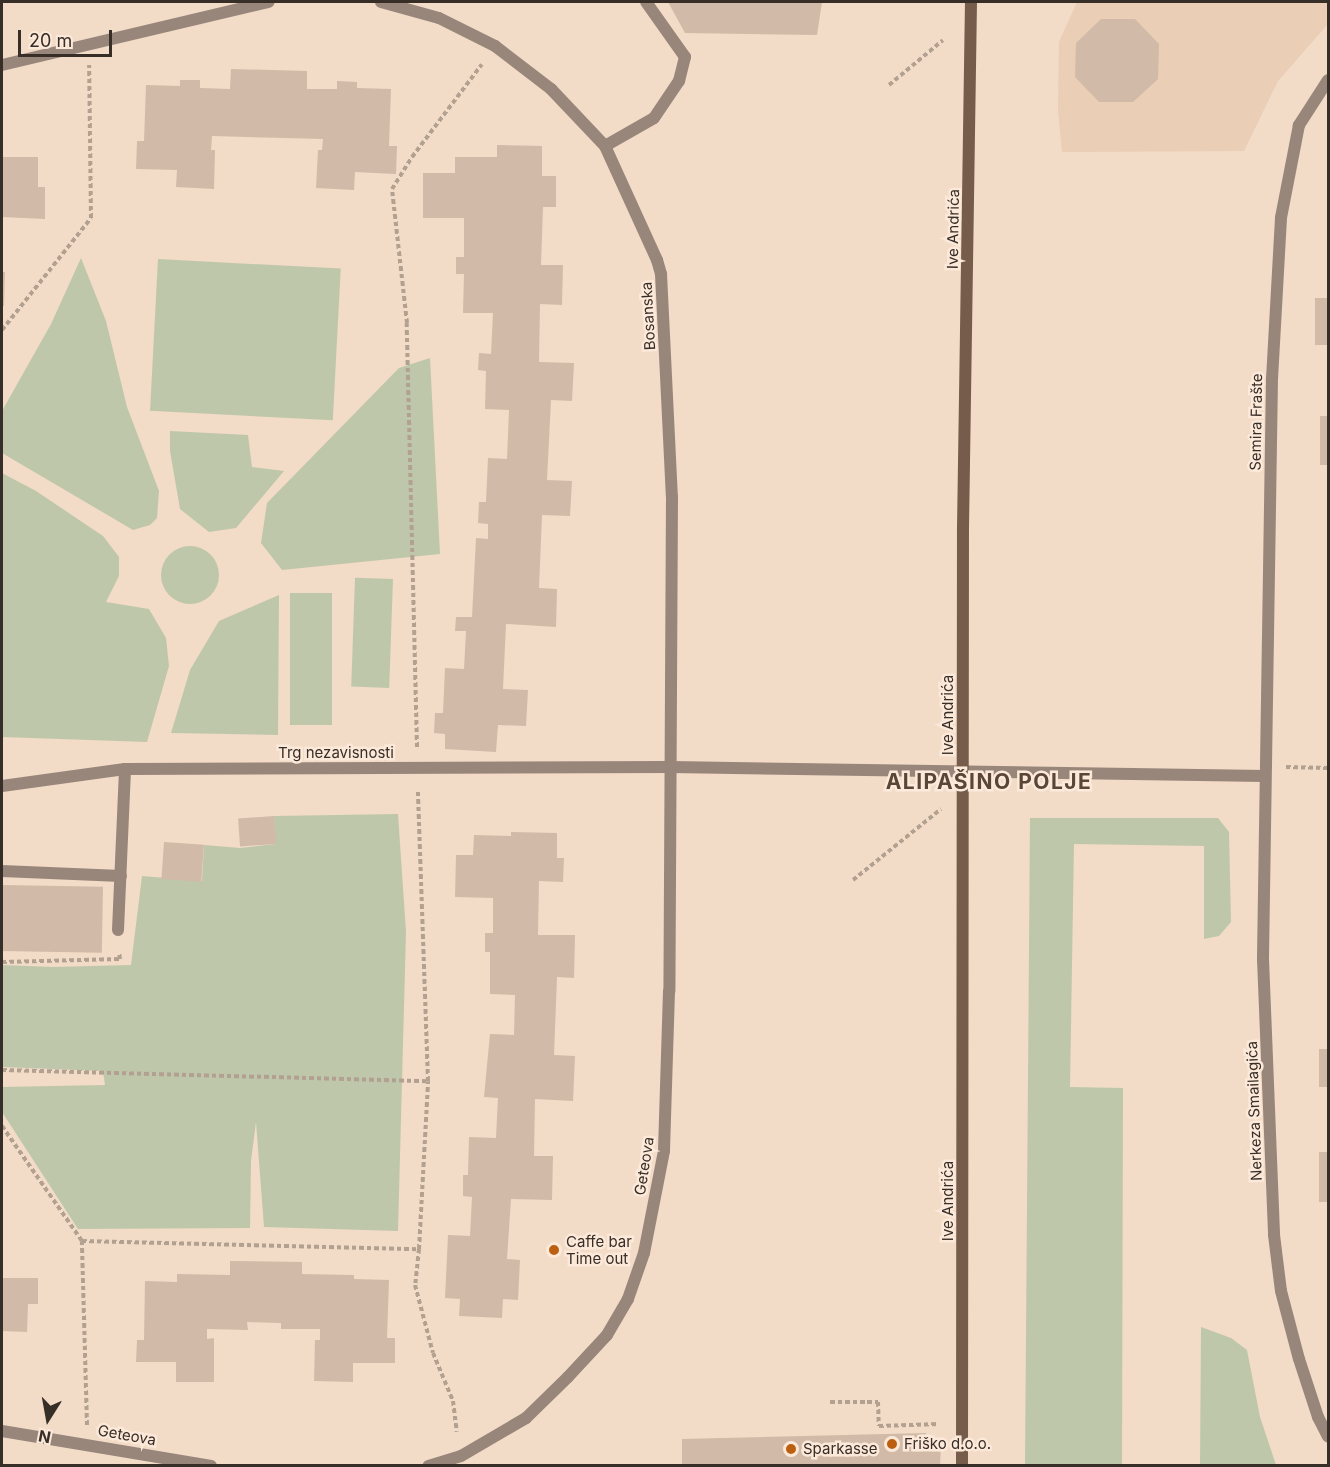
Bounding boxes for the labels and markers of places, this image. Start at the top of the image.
place label: Caffe bar Time out [566,1232,632,1267]
marker: Caffe bar Time out [547,1243,561,1257]
place label: Friško d.o.o. [904,1435,991,1453]
marker: Friško d.o.o. [885,1437,899,1451]
place label: Sparkasse [803,1440,877,1458]
marker: Sparkasse [784,1442,798,1456]

